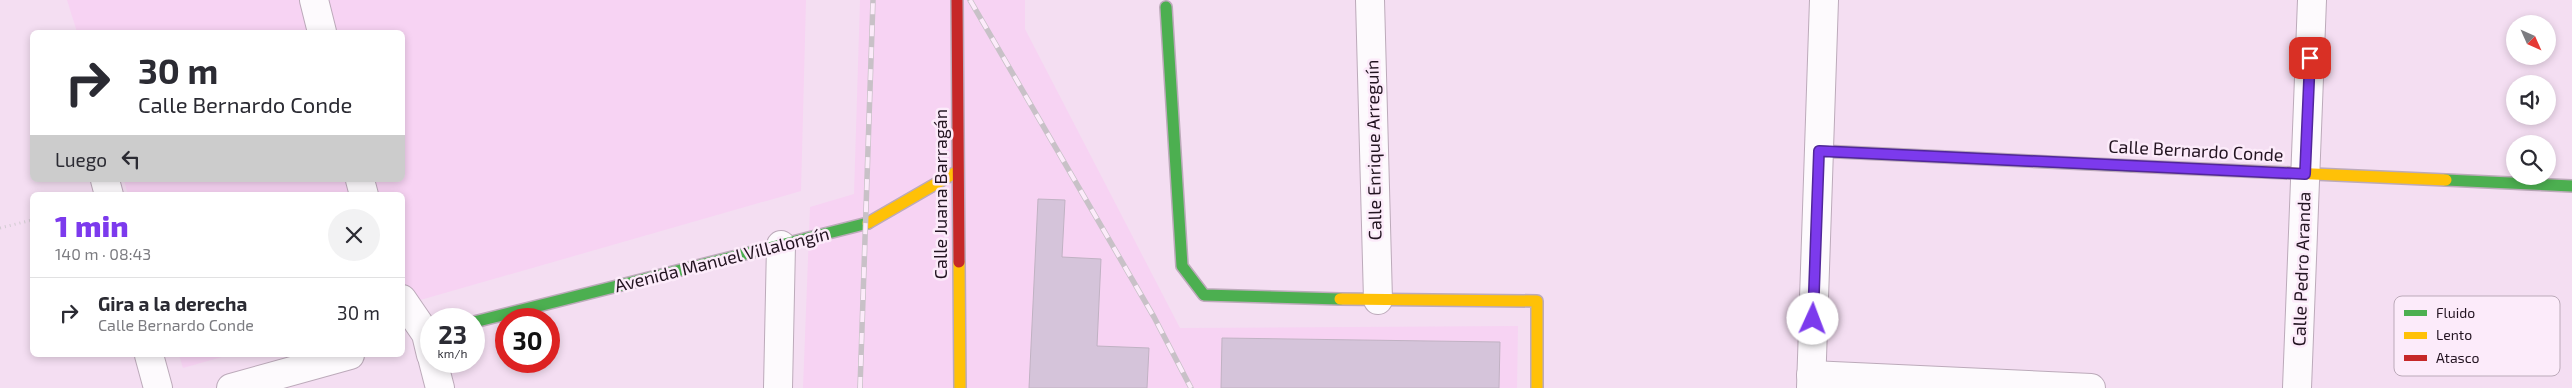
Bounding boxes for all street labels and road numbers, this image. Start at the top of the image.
street label: Calle Enrique Arreguín [1360,59,1386,241]
street label: Calle Juana Barragán [929,109,951,279]
street label: Calle Bernardo Conde [2108,134,2284,166]
street label: Calle Pedro Aranda [2287,191,2315,347]
street label: Avenida Manuel Villalongín [612,222,831,296]

